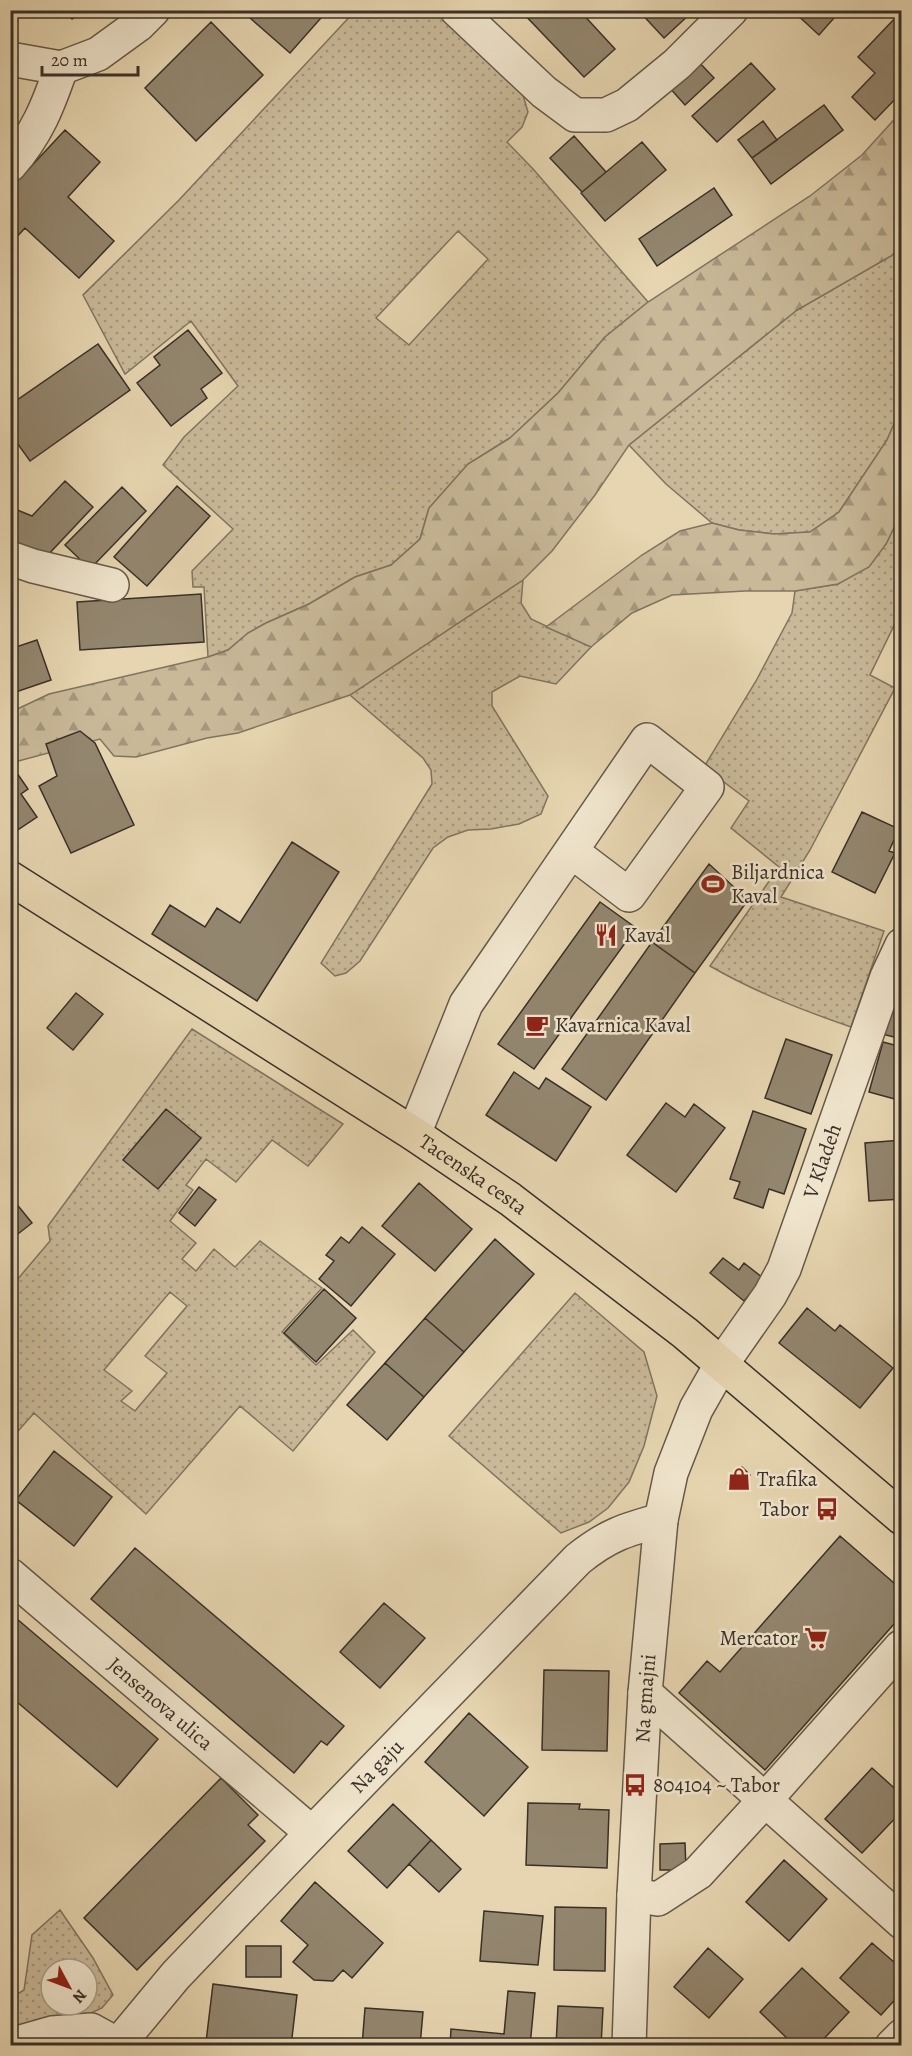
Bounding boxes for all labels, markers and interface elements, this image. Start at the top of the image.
scale bar [42,39,138,77]
text: 20 m [51,48,88,72]
place label: Biljardnica Kaval [731,858,825,910]
sports icon: Biljardnica Kaval [700,871,726,897]
place label: Kaval [624,921,670,949]
restaurant icon: Kaval [593,922,619,948]
place label: Kavarnica Kaval [555,1011,691,1039]
cafe icon: Kavarnica Kaval [524,1012,550,1038]
street label: V Kladeh [796,1120,848,1203]
street label: Tacenska cesta [414,1127,533,1221]
place label: Trafika [757,1465,818,1493]
shop icon: Trafika [726,1466,752,1492]
place label: Tabor [760,1495,809,1523]
bus stop icon: Tabor [814,1496,840,1522]
place label: Mercator [719,1624,798,1652]
supermarket icon: Mercator [803,1625,829,1651]
street label: Jensenova ulica [102,1651,219,1757]
street label: Na gmajni [628,1653,663,1744]
street label: Na gaju [344,1733,410,1799]
place label: 804104 ~ Tabor [653,1771,780,1799]
bus stop icon: 804104 ~ Tabor [622,1772,648,1798]
north arrow [39,1957,99,2017]
text: N [67,1985,92,2008]

